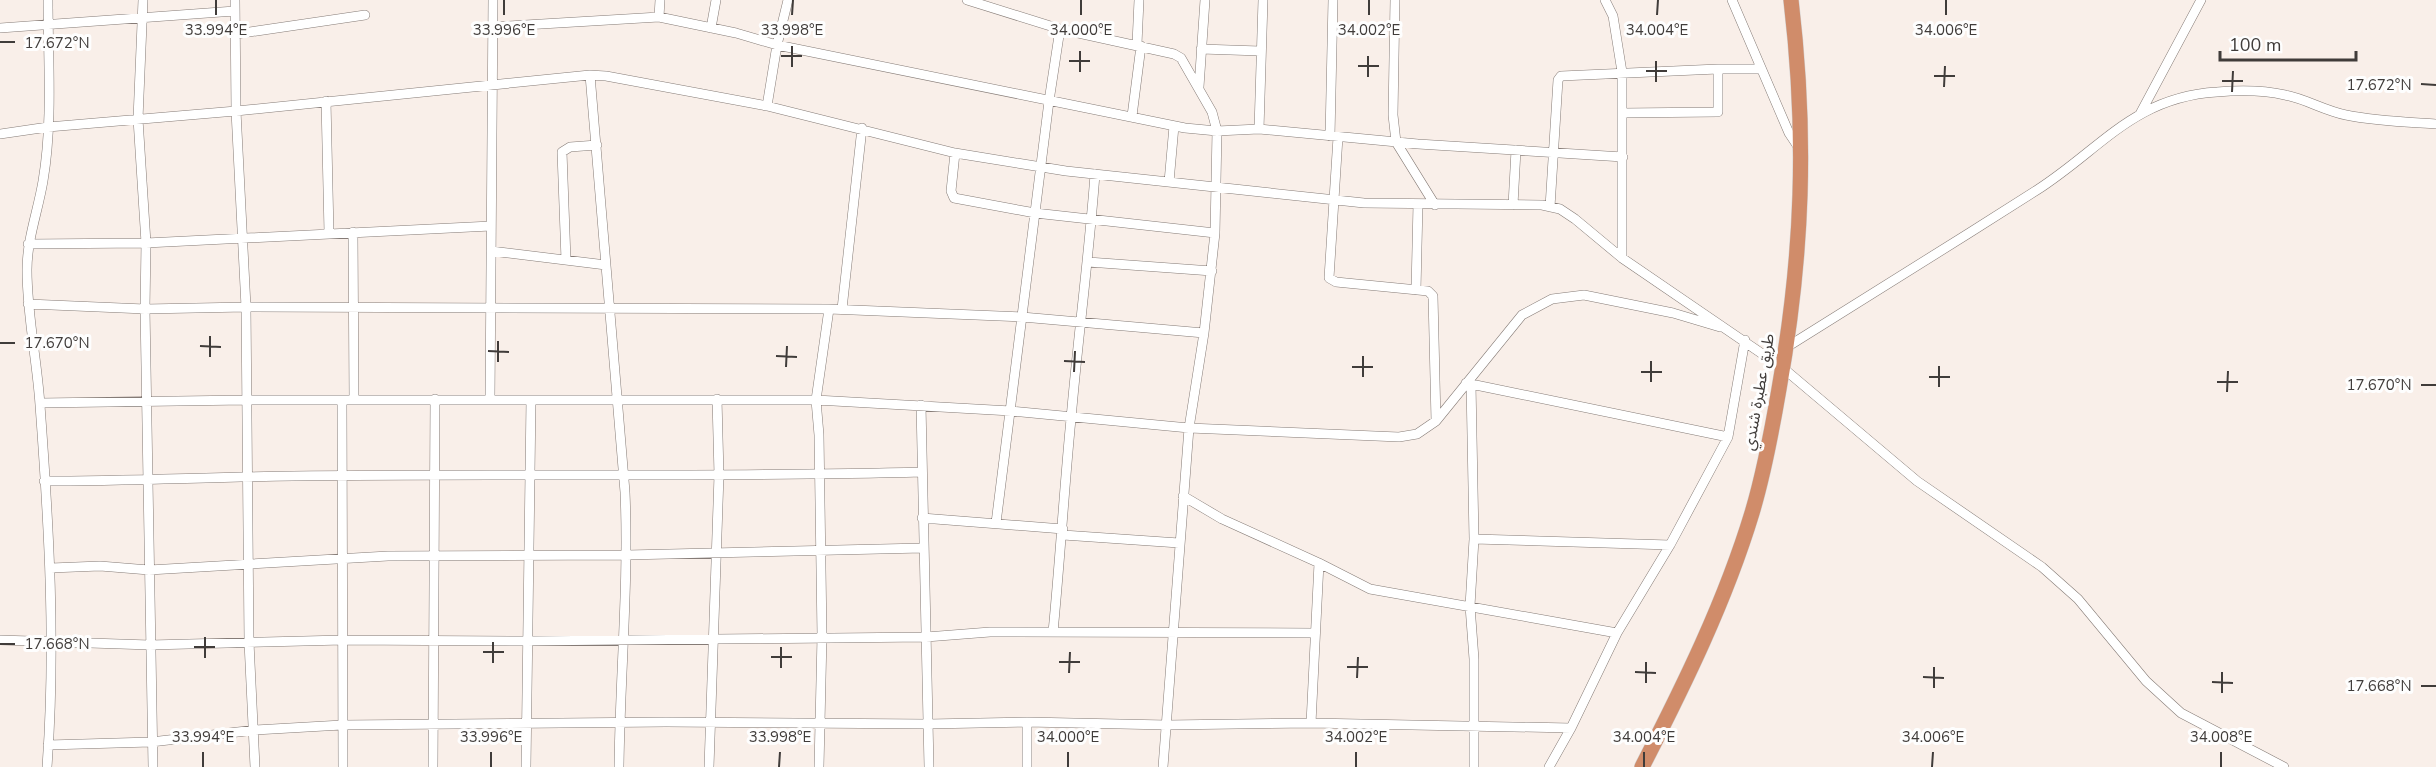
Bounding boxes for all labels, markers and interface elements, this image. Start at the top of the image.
text: 33.994°E [185,20,247,40]
text: 33.996°E [473,20,535,40]
text: 33.998°E [761,20,823,40]
text: 34.000°E [1050,20,1112,40]
text: 34.002°E [1338,20,1400,40]
text: 34.004°E [1626,20,1688,40]
text: 34.006°E [1915,20,1977,40]
scale bar [2220,24,2356,62]
text: 17.672°N [24,33,90,53]
text: 100 m [2229,33,2281,57]
text: 17.672°N [2346,75,2412,95]
street label: طريق عطبرة شندي [1738,332,1781,452]
text: 17.670°N [24,333,90,353]
text: 17.670°N [2346,375,2412,395]
text: 17.668°N [24,634,90,654]
text: 17.668°N [2346,676,2412,696]
text: 33.994°E [172,727,234,747]
text: 33.996°E [460,727,522,747]
text: 33.998°E [749,727,811,747]
text: 34.000°E [1037,727,1099,747]
text: 34.002°E [1325,727,1387,747]
text: 34.004°E [1613,727,1675,747]
text: 34.006°E [1902,727,1964,747]
text: 34.008°E [2190,727,2252,747]

